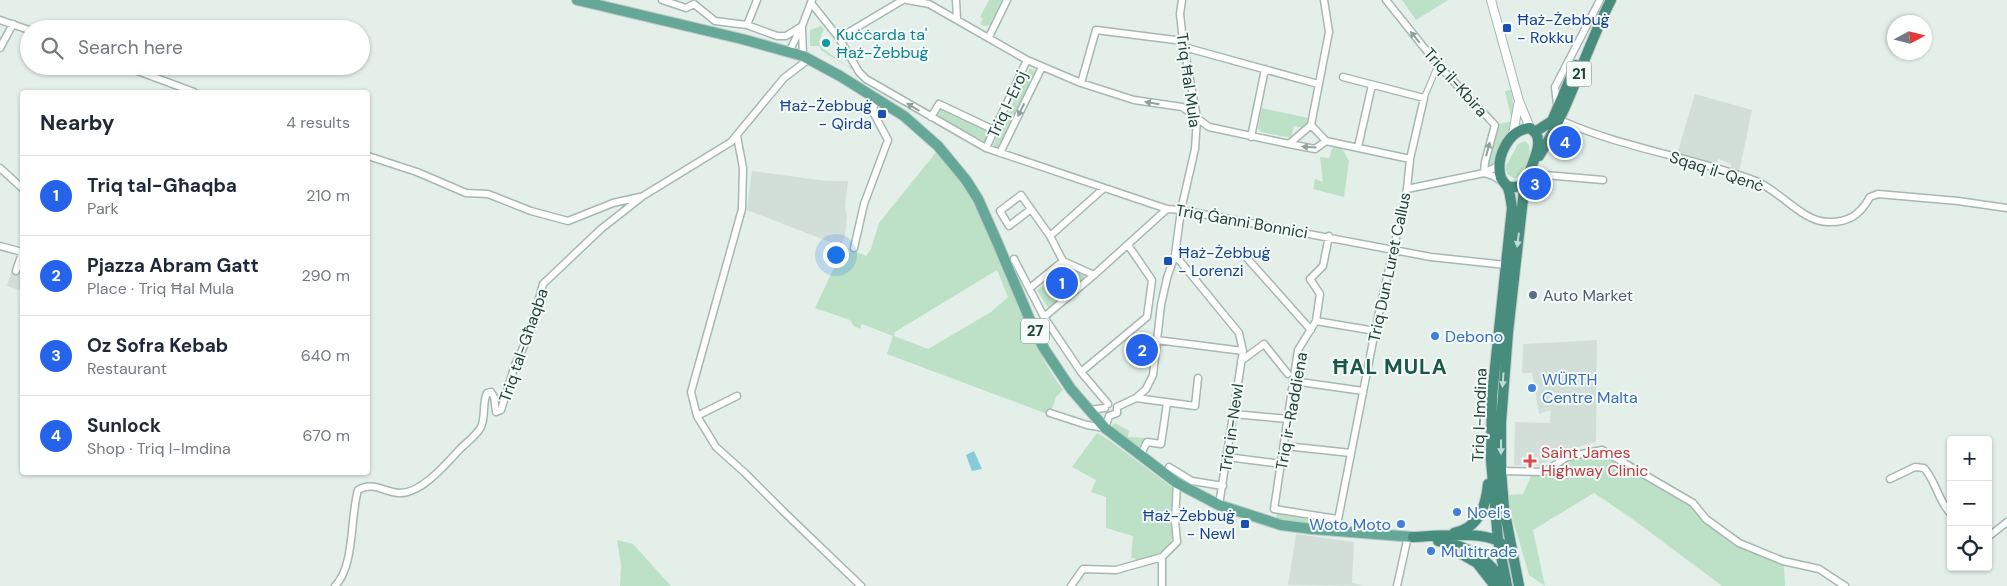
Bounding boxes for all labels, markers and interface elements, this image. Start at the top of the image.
place label: Ħaż-Żebbuġ - Rokku [1517,9,1610,48]
north arrow [1887,15,1932,60]
search box [20,20,370,75]
marker: Ħaż-Żebbuġ - Rokku [1501,22,1513,34]
place label: Kuċċarda ta' Ħaż-Żebbuġ [836,24,929,63]
one-way arrow [1410,30,1421,43]
street label: Triq Ħal Mula [1171,31,1206,129]
icon: search [38,34,66,62]
text: Search here [78,35,183,60]
marker: Kuċċarda ta' Ħaż-Żebbuġ [820,37,832,49]
street label: Triq il-Kbira [1419,43,1492,121]
road number: 21 [1566,62,1592,86]
street label: Triq l-Eroj [983,67,1032,141]
place label: Ħaż-Żebbuġ - Qirda [779,95,872,134]
one-way arrow [1144,98,1160,106]
one-way arrow [907,102,920,111]
one-way arrow [1017,103,1025,117]
marker: Ħaż-Żebbuġ - Qirda [876,108,888,120]
text: Nearby [40,109,114,137]
text: 4 results [286,112,350,133]
pin: 4 [1549,123,1581,161]
one-way arrow [1485,141,1493,156]
one-way arrow [1300,142,1316,150]
street label: Sqaq il-Qenċ [1667,146,1767,197]
pin: 3 [1519,165,1551,203]
text: Triq tal-Għaqba [87,173,237,198]
text: 1 [53,185,59,206]
text: 210 m [306,185,350,206]
street label: Triq Dun Luret Callus [1363,190,1416,344]
text: Park [87,198,119,219]
street label: Triq Ġanni Bonnici [1174,200,1310,243]
one-way arrow [1514,232,1522,248]
your location [823,242,849,268]
place label: Ħaż-Żebbuġ - Lorenzi [1178,242,1271,281]
text: Pjazza Abram Gatt [87,253,259,278]
marker: Ħaż-Żebbuġ - Lorenzi [1162,255,1174,267]
pin: 1 [1046,264,1078,302]
text: 2 [51,265,61,286]
text: 290 m [301,265,350,286]
text: Place · Triq Ħal Mula [87,278,234,299]
place label: Auto Market [1543,285,1633,306]
street label: Triq tal-Għaqba [494,286,553,405]
marker: Auto Market [1527,289,1539,301]
road number: 27 [1021,318,1049,344]
place label: Debono [1445,326,1503,347]
marker: Debono [1429,330,1441,342]
pin: 2 [1126,331,1158,369]
text: Oz Sofra Kebab [87,333,228,358]
text: 3 [51,345,61,366]
text: 640 m [301,345,350,366]
street label: Triq ir-Raddiena [1271,350,1312,472]
district label: ĦAL MULA [1332,353,1448,381]
text: Restaurant [87,358,167,379]
street label: Triq l-Imdina [1467,368,1492,462]
place label: WÜRTH Centre Malta [1542,369,1638,408]
one-way arrow [1499,372,1507,388]
street label: Triq in-Newl [1215,382,1248,474]
marker: WÜRTH Centre Malta [1526,382,1538,394]
text: Sunlock [87,413,161,438]
text: 4 [51,425,61,446]
text: 670 m [303,425,350,446]
map controls [1947,436,1992,571]
button: + [1947,436,1992,481]
text: Shop · Triq l-Imdina [87,438,231,459]
one-way arrow [1497,439,1505,455]
place label: Saint James Highway Clinic [1541,442,1648,481]
marker: Saint James Highway Clinic [1523,454,1537,468]
button: − [1947,481,1992,526]
place label: Noel's [1467,502,1511,523]
place label: Ħaż-Żebbuġ - Newl [1142,505,1235,544]
marker: Noel's [1451,506,1463,518]
place label: Woto Moto [1309,514,1391,535]
marker: Ħaż-Żebbuġ - Newl [1239,518,1251,530]
marker: Woto Moto [1395,518,1407,530]
button: locate [1947,526,1992,571]
place label: Multitrade [1441,541,1517,562]
marker: Multitrade [1425,545,1437,557]

